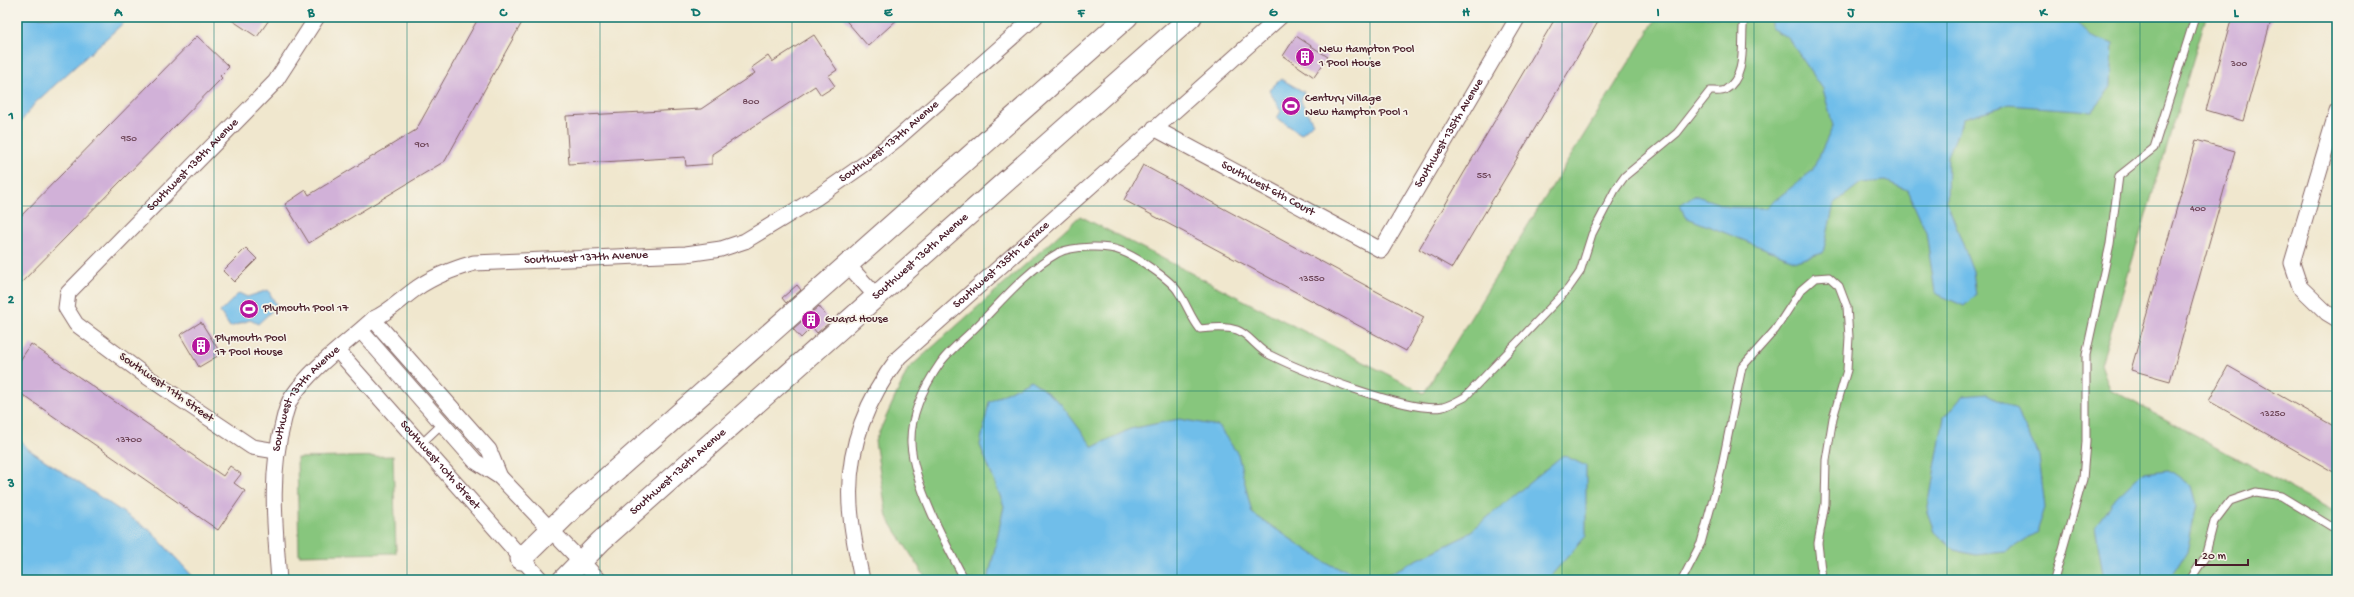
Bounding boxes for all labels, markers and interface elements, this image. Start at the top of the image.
text: A [113,6,123,21]
text: B [307,6,316,21]
text: C [498,6,508,21]
text: D [691,6,701,21]
text: E [884,6,893,21]
text: F [1077,6,1086,21]
text: G [1269,6,1278,21]
text: H [1462,6,1470,21]
text: I [1656,6,1660,21]
text: J [1847,6,1856,21]
text: K [2038,6,2048,21]
text: L [2234,6,2240,21]
place label: New Hampton Pool 1 Pool House [1318,43,1415,71]
building icon: New Hampton Pool 1 Pool House [1294,46,1316,68]
house number: 300 [2230,58,2248,70]
street label: Southwest 135th Avenue [1412,76,1487,190]
place label: Century Village New Hampton Pool 1 [1305,92,1408,120]
sports icon: Century Village New Hampton Pool 1 [1280,95,1302,117]
house number: 800 [743,96,760,108]
street label: Southwest 137th Avenue [837,97,943,186]
text: 1 [7,109,14,124]
street label: Southwest 138th Avenue [145,115,242,215]
house number: 950 [120,133,137,145]
house number: 901 [414,139,429,151]
street label: Southwest 6th Court [1218,158,1318,220]
house number: 551 [1477,170,1491,182]
house number: 400 [2190,203,2206,215]
street label: Southwest 136th Avenue [870,210,972,303]
street label: Southwest 135th Terrace [951,218,1053,312]
street label: Southwest 137th Avenue [524,249,649,268]
house number: 13550 [1298,273,1325,285]
text: 2 [8,293,15,308]
sports icon: Plymouth Pool 17 [238,298,260,320]
place label: Plymouth Pool 17 [262,302,349,316]
building icon: Guard House [800,309,822,331]
place label: Guard House [825,313,889,327]
place label: Plymouth Pool 17 Pool House [214,332,287,360]
building icon: Plymouth Pool 17 Pool House [190,335,212,357]
street label: Southwest 137th Avenue [270,343,344,452]
street label: Southwest 11th Street [116,350,217,427]
house number: 13250 [2259,408,2286,420]
street label: Southwest 10th Street [396,418,483,514]
street label: Southwest 136th Avenue [627,425,730,519]
house number: 13700 [115,434,142,446]
text: 3 [7,477,15,492]
scale bar [2196,541,2248,567]
text: 20 m [2202,550,2227,564]

